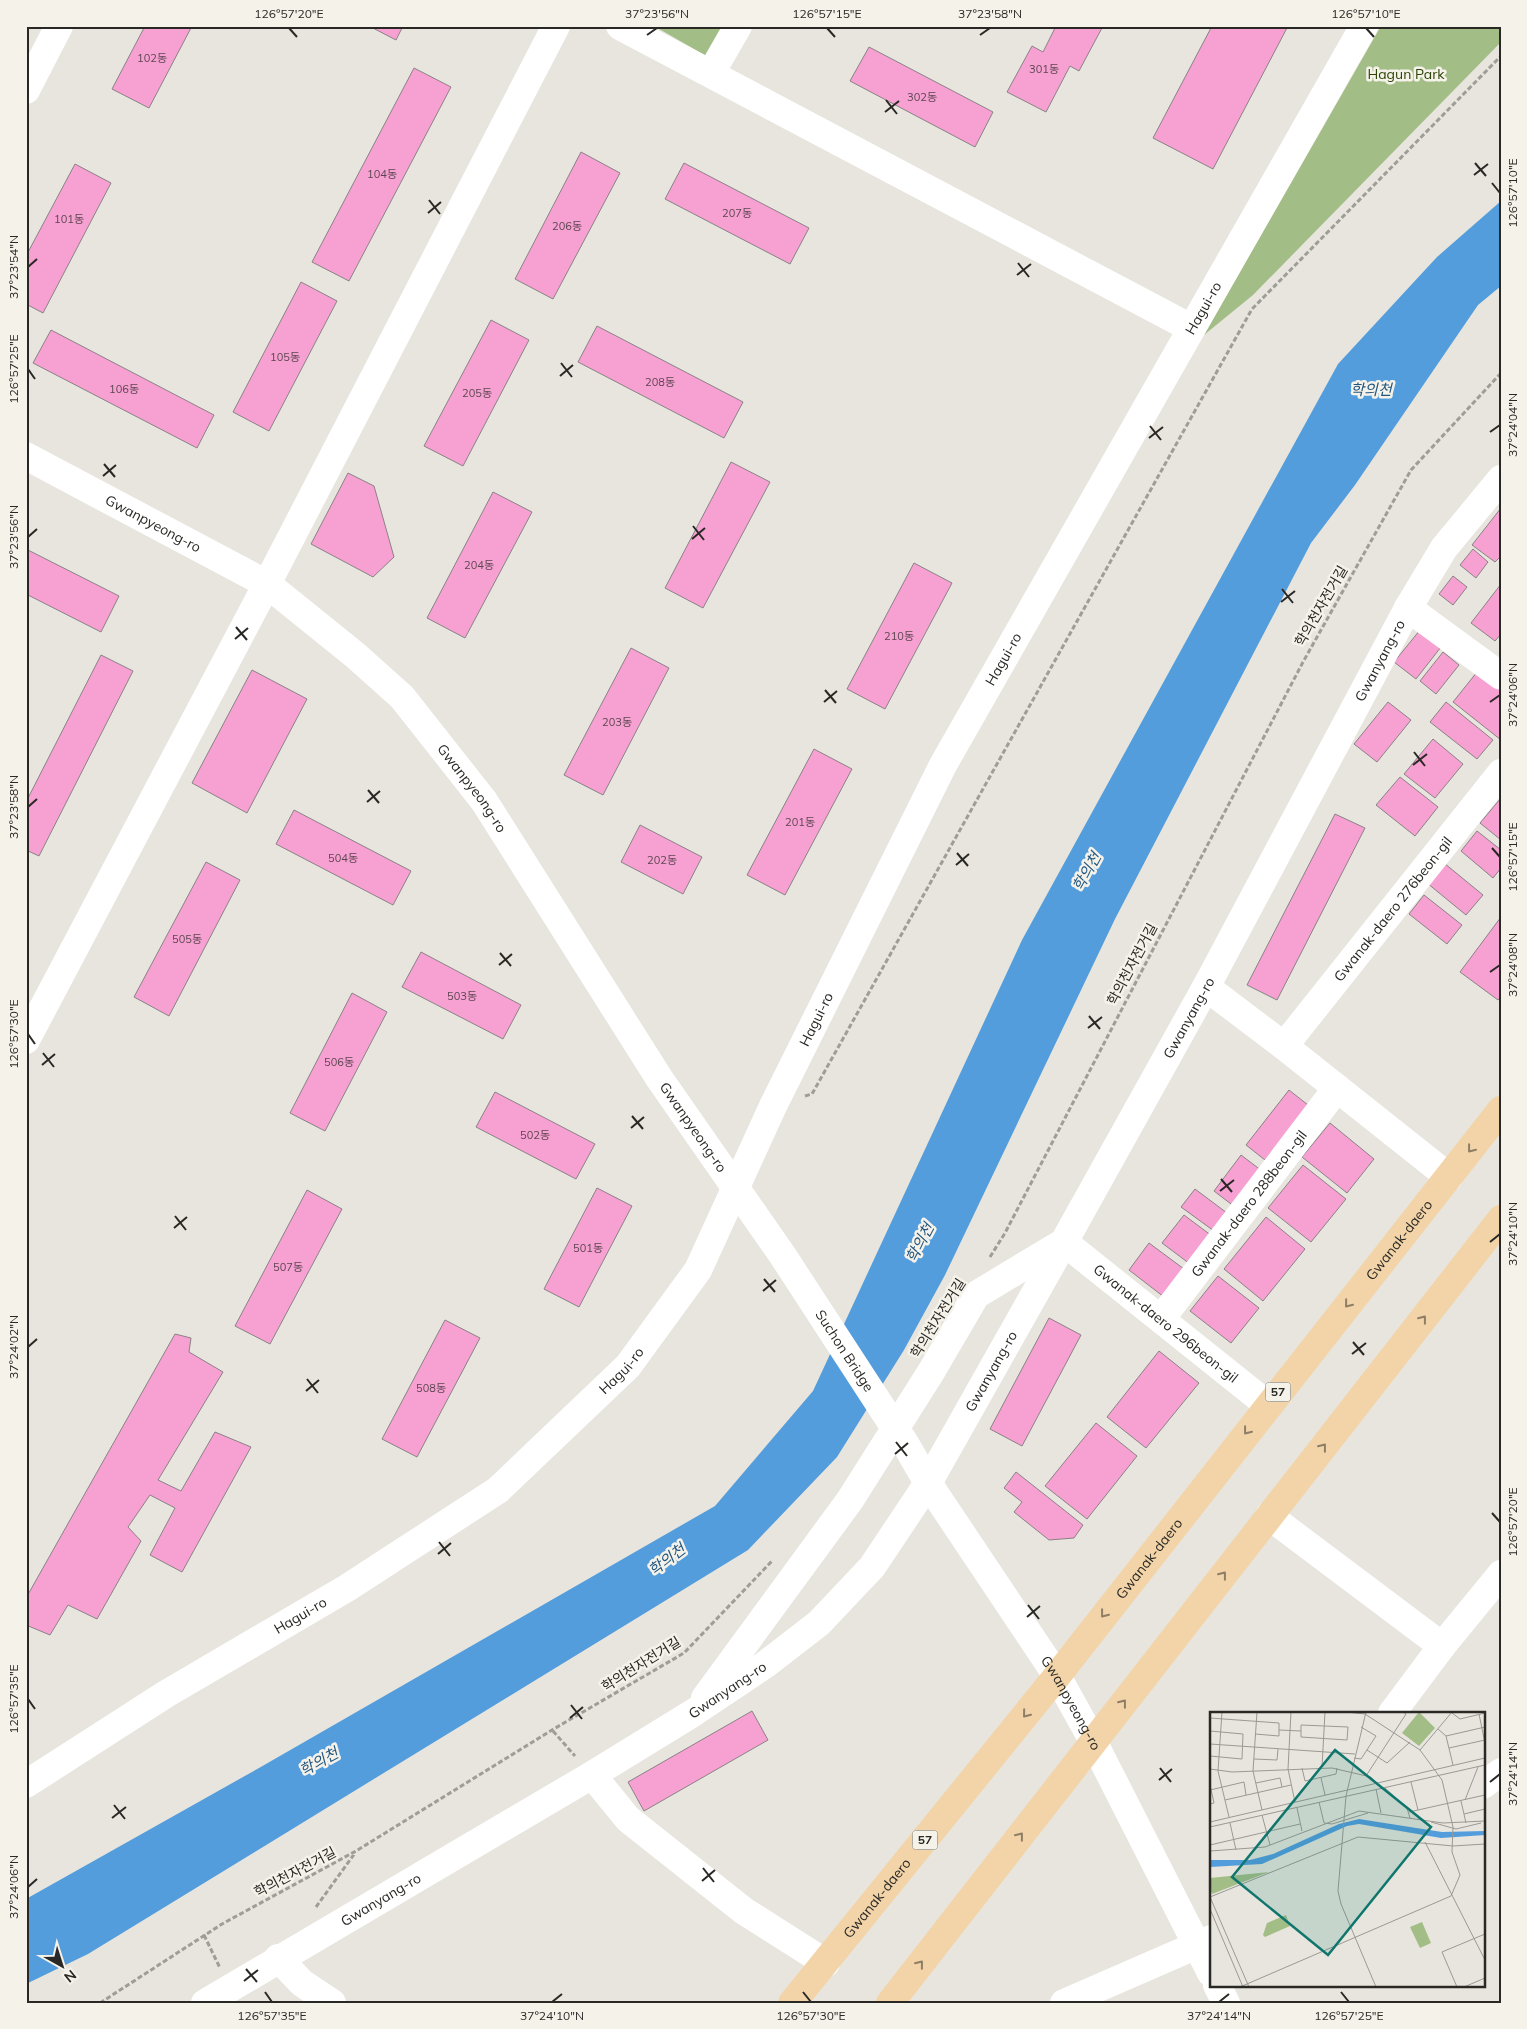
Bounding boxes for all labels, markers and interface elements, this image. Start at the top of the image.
text: 126°57'20"E [254,6,324,21]
text: 37°23'56"N [625,6,689,21]
text: 126°57'15"E [792,6,862,21]
text: 37°23'58"N [958,6,1022,21]
text: 126°57'10"E [1331,6,1401,21]
house number: 102동 [137,51,167,65]
house number: 301동 [1029,62,1059,76]
park label: Hagun Park [1368,65,1445,83]
house number: 302동 [907,90,937,104]
text: 126°57'10"E [1505,158,1520,228]
house number: 104동 [367,167,397,181]
house number: 207동 [722,206,752,220]
house number: 101동 [54,212,84,226]
house number: 206동 [552,219,582,233]
text: 37°23'54"N [6,235,21,299]
street label: Hagui-ro [1181,278,1226,338]
text: 126°57'25"E [6,334,21,404]
house number: 105동 [270,350,300,364]
house number: 208동 [645,375,675,389]
water label: 학의천 [1350,380,1394,399]
house number: 106동 [109,382,139,396]
house number: 205동 [462,386,492,400]
text: 37°24'04"N [1505,393,1520,457]
street label: Gwanpyeong-ro [102,491,204,556]
text: 37°23'56"N [6,505,21,569]
house number: 204동 [464,558,494,572]
street label: 학의천자전거길 [1291,562,1351,650]
street label: Gwanyang-ro [1351,617,1409,705]
house number: 210동 [884,629,914,643]
street label: Hagui-ro [981,629,1026,689]
text: 37°24'06"N [1505,663,1520,727]
house number: 203동 [602,715,632,729]
street label: Gwanpyeong-ro [433,740,511,836]
text: 37°23'58"N [6,775,21,839]
house number: 201동 [785,815,815,829]
text: 126°57'15"E [1505,822,1520,892]
street label: Gwanak-daero 276beon-gil [1330,833,1456,985]
water label: 학의천 [1068,847,1106,894]
house number: 504동 [328,851,358,865]
house number: 202동 [647,853,677,867]
street label: 학의천자전거길 [1103,920,1161,1008]
house number: 505동 [172,932,202,946]
text: 37°24'08"N [1505,933,1520,997]
street label: Gwanyang-ro [1159,974,1219,1062]
house number: 503동 [447,989,477,1003]
street label: Hagui-ro [795,989,837,1049]
text: 126°57'30"E [6,999,21,1069]
house number: 506동 [324,1055,354,1069]
street label: Gwanpyeong-ro [656,1079,731,1176]
street label: Gwanak-daero 288beon-gil [1187,1127,1311,1281]
house number: 502동 [520,1128,550,1142]
one-way arrow [1468,1143,1477,1153]
street label: Gwanak-daero [1362,1196,1436,1284]
text: 37°24'10"N [1505,1202,1520,1266]
water label: 학의천 [901,1218,939,1266]
house number: 501동 [573,1241,603,1255]
house number: 507동 [273,1260,303,1274]
street label: Gwanak-daero 296beon-gil [1090,1260,1242,1387]
street label: 학의천자전거길 [906,1275,970,1361]
one-way arrow [1345,1298,1354,1307]
street label: Suchon Bridge [811,1306,878,1395]
text: 37°24'02"N [6,1315,21,1379]
one-way arrow [1417,1315,1426,1324]
street label: Gwanyang-ro [961,1328,1021,1415]
street label: Hagui-ro [595,1344,648,1398]
house number: 508동 [416,1381,446,1395]
road number: 57 [1266,1382,1290,1401]
one-way arrow [1245,1425,1253,1434]
one-way arrow [1317,1443,1326,1452]
text: 126°57'20"E [1505,1487,1520,1557]
street label: Gwanak-daero [1112,1515,1186,1603]
water label: 학의천 [644,1538,691,1580]
one-way arrow [1217,1572,1225,1581]
street label: Hagui-ro [271,1593,330,1638]
one-way arrow [1102,1608,1110,1617]
street label: 학의천자전거길 [598,1632,684,1696]
street label: Gwanpyeong-ro [1037,1652,1105,1753]
street label: Gwanyang-ro [685,1657,770,1723]
text: 126°57'35"E [6,1664,21,1734]
one-way arrow [1117,1700,1125,1709]
one-way arrow [1023,1708,1032,1718]
inset map [1210,1712,1484,1986]
water label: 학의천 [296,1742,343,1780]
text: 37°24'14"N [1505,1742,1520,1806]
road number: 57 [912,1830,938,1850]
one-way arrow [1014,1833,1022,1842]
street label: 학의천자전거길 [251,1843,339,1901]
street label: Gwanak-daero [839,1854,915,1942]
text: 37°24'06"N [6,1855,21,1919]
street label: Gwanyang-ro [337,1869,424,1930]
north arrow [38,1942,88,1992]
one-way arrow [915,1961,923,1970]
text: N [60,1966,80,1986]
text: 126°57'35"E [237,2008,307,2023]
text: 37°24'10"N [520,2008,584,2023]
text: 126°57'30"E [776,2008,846,2023]
text: 37°24'14"N [1187,2008,1251,2023]
text: 126°57'25"E [1314,2008,1384,2023]

